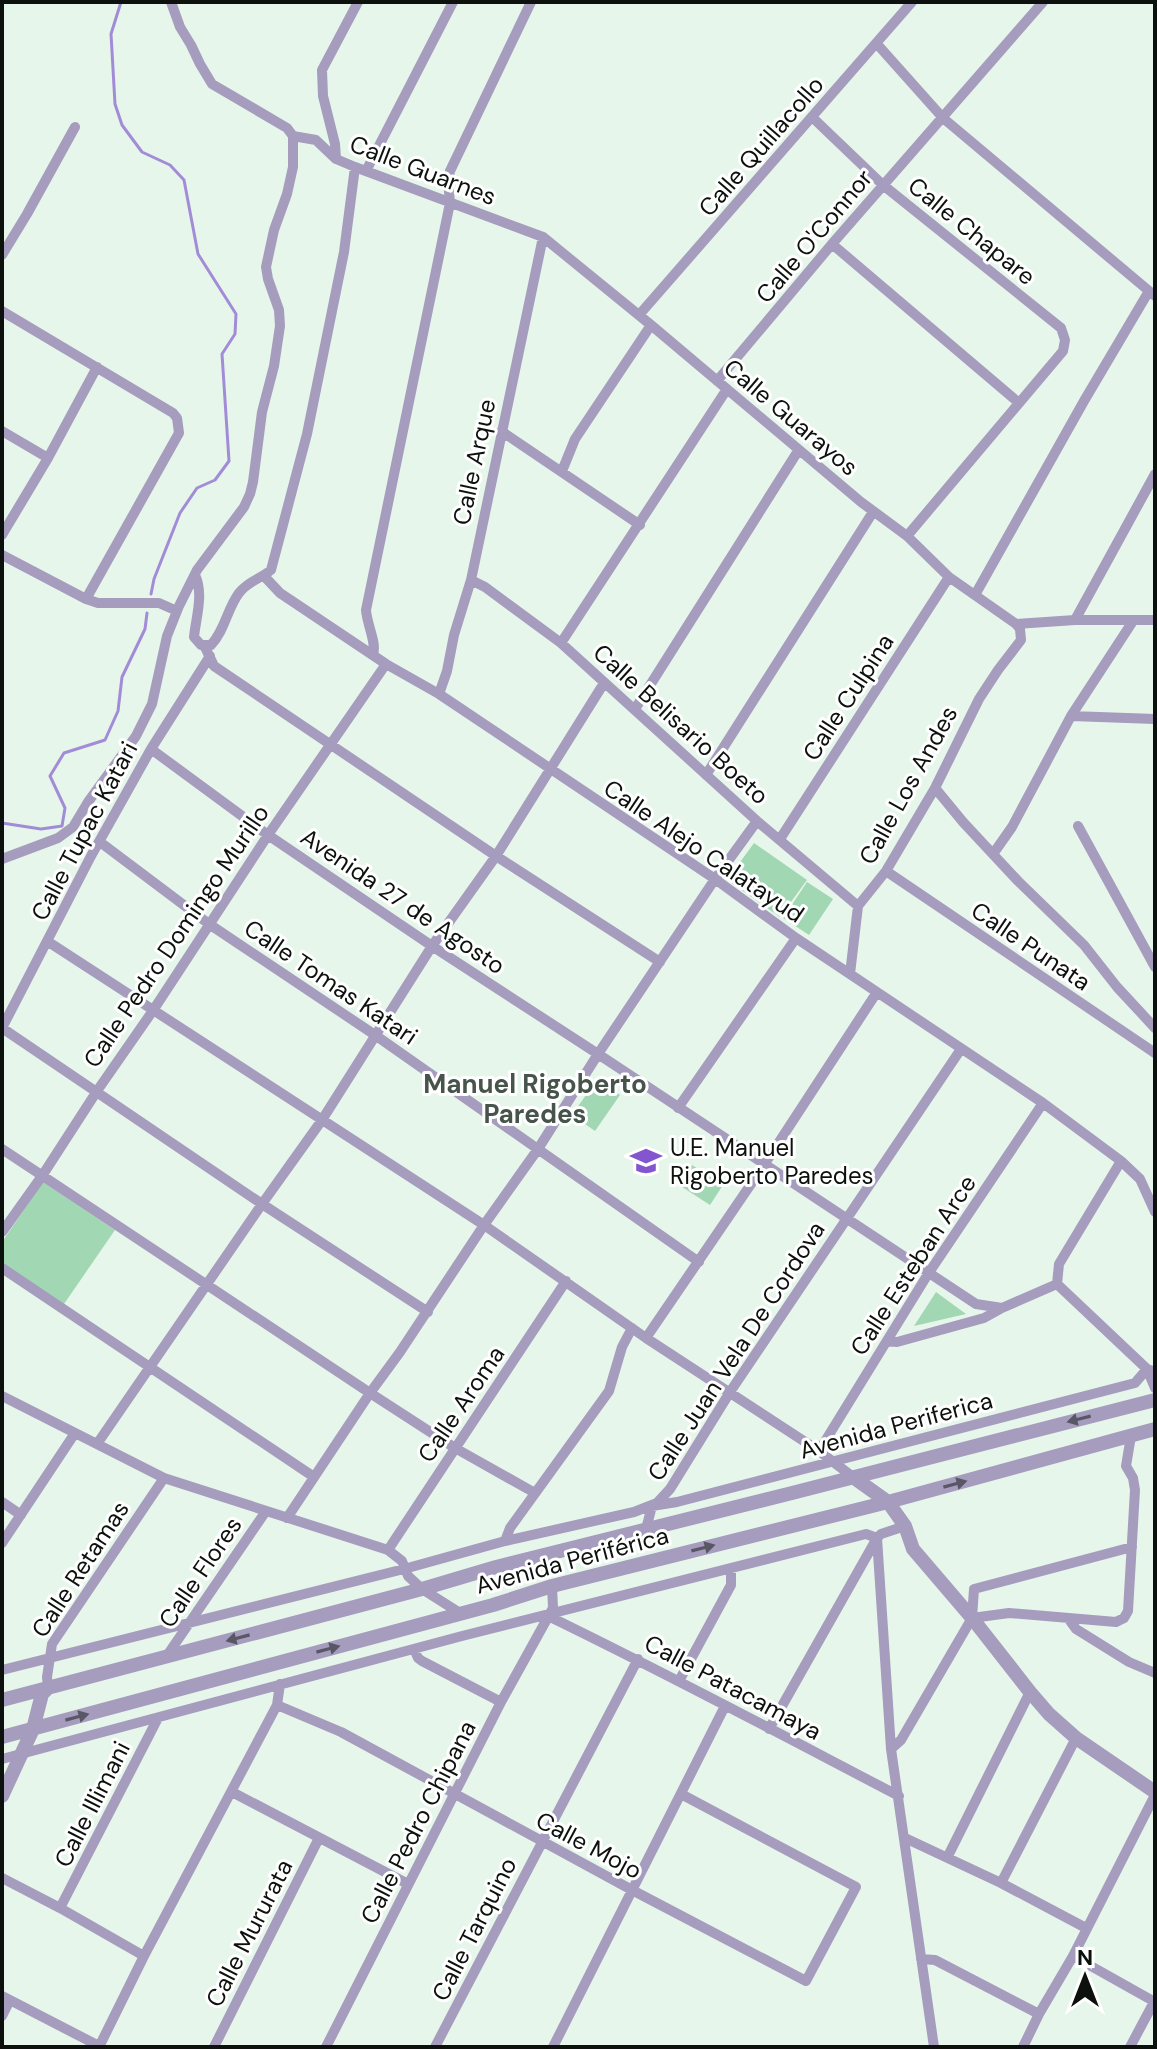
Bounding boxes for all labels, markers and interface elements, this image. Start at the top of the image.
street label: Calle Quillacollo [692,70,830,222]
street label: Calle Guarnes [345,128,501,212]
street label: Calle O'Connor [749,163,879,309]
street label: Calle Chapare [902,170,1042,292]
street label: Calle Guarayos [717,352,865,482]
street label: Calle Arque [446,396,502,528]
street label: Calle Culpina [796,628,900,766]
street label: Calle Belisario Boeto [587,637,775,811]
street label: Calle Los Andes [852,700,964,870]
street label: Calle Tupac Katari [24,736,144,926]
street label: Calle Alejo Calatayud [598,772,810,930]
street label: Calle Pedro Domingo Murillo [76,799,276,1073]
street label: Avenida 27 de Agosto [295,821,511,981]
street label: Calle Punata [965,895,1097,997]
street label: Calle Tomas Katari [238,912,424,1052]
district label: Manuel Rigoberto Paredes [423,1067,647,1131]
place label: U.E. Manuel Rigoberto Paredes [670,1132,874,1191]
school or university icon: U.E. Manuel Rigoberto Paredes [629,1144,663,1178]
street label: Calle Esteban Arce [843,1169,983,1361]
street label: Calle Juan Vela De Cordova [640,1215,832,1487]
street label: Calle Aroma [411,1340,511,1468]
street label: Avenida Periferica [796,1384,996,1466]
one-way arrow [1067,1414,1092,1426]
one-way arrow [943,1477,968,1489]
street label: Calle Retamas [24,1495,136,1643]
street label: Calle Flores [151,1510,249,1634]
street label: Avenida Periférica [472,1519,672,1601]
one-way arrow [691,1541,716,1554]
street label: Calle Patacamaya [639,1627,827,1747]
one-way arrow [226,1632,251,1644]
one-way arrow [317,1642,341,1655]
one-way arrow [65,1710,90,1722]
street label: Calle Pedro Chipana [353,1715,483,1929]
street label: Calle Illimani [47,1736,137,1872]
street label: Calle Mojo [531,1804,647,1886]
street label: Calle Tarquino [425,1852,523,2006]
street label: Calle Mururata [199,1854,299,2012]
north arrow [1045,1937,1125,2017]
text: N [1077,1943,1093,1972]

